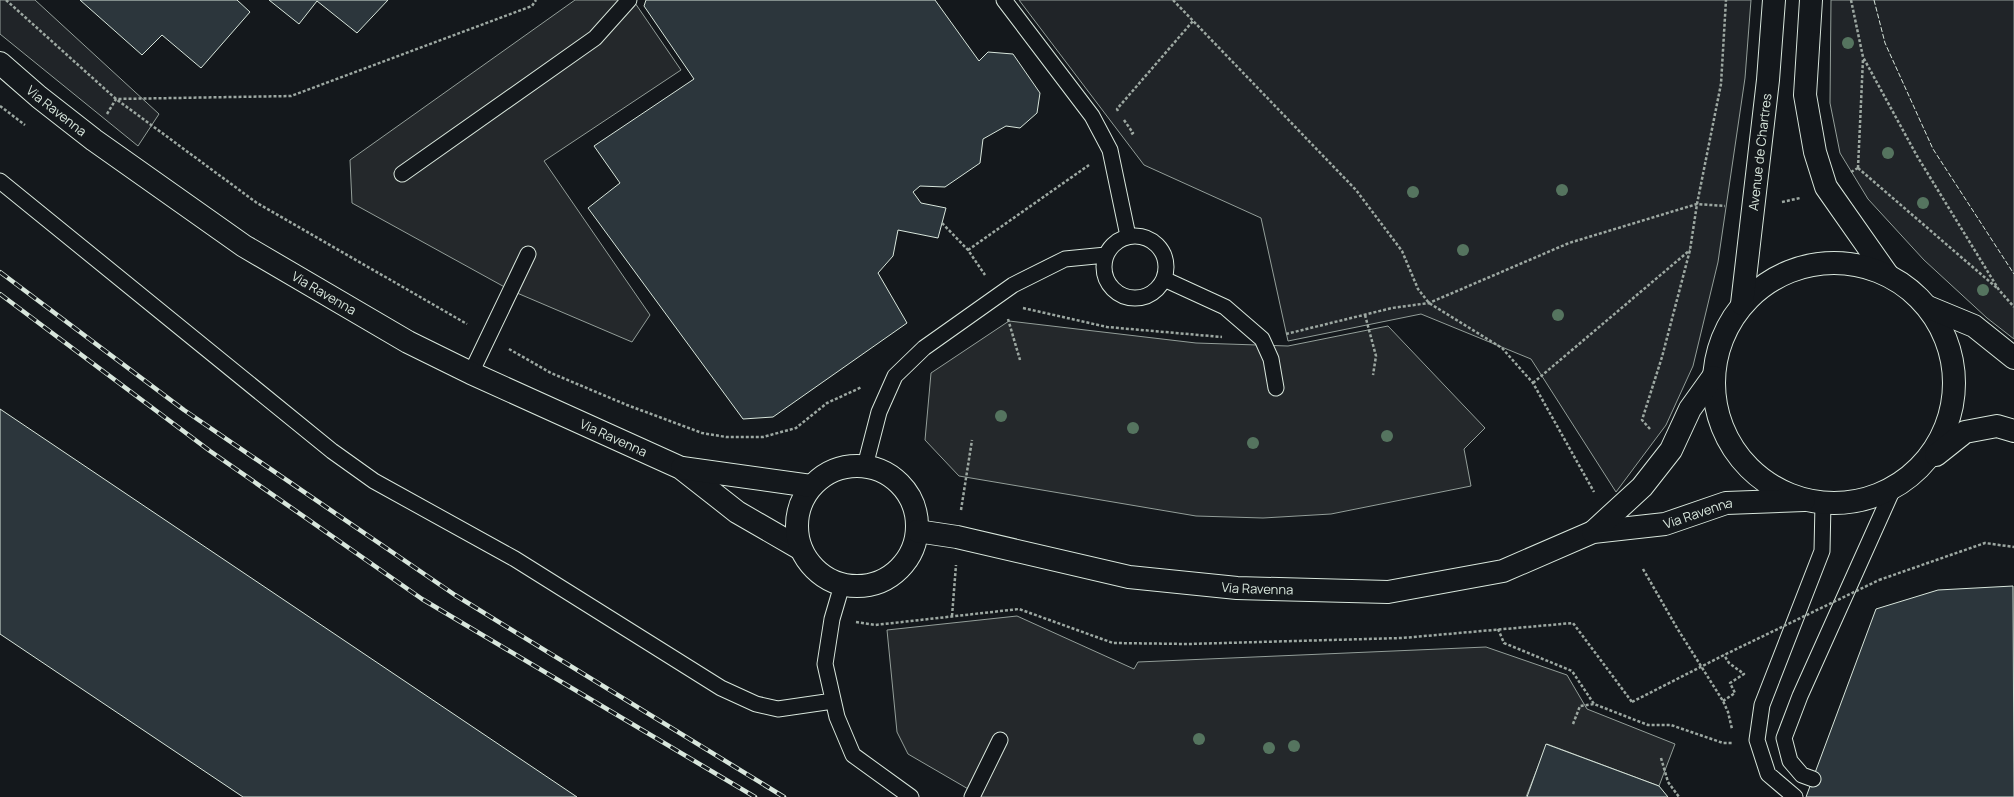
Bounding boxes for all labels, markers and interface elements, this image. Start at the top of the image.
street label: Via Ravenna [23,81,90,140]
street label: Avenue de Chartres [1744,92,1775,212]
street label: Via Ravenna [288,267,360,319]
street label: Via Ravenna [577,414,650,461]
street label: Via Ravenna [1661,494,1733,533]
street label: Via Ravenna [1221,577,1294,598]

